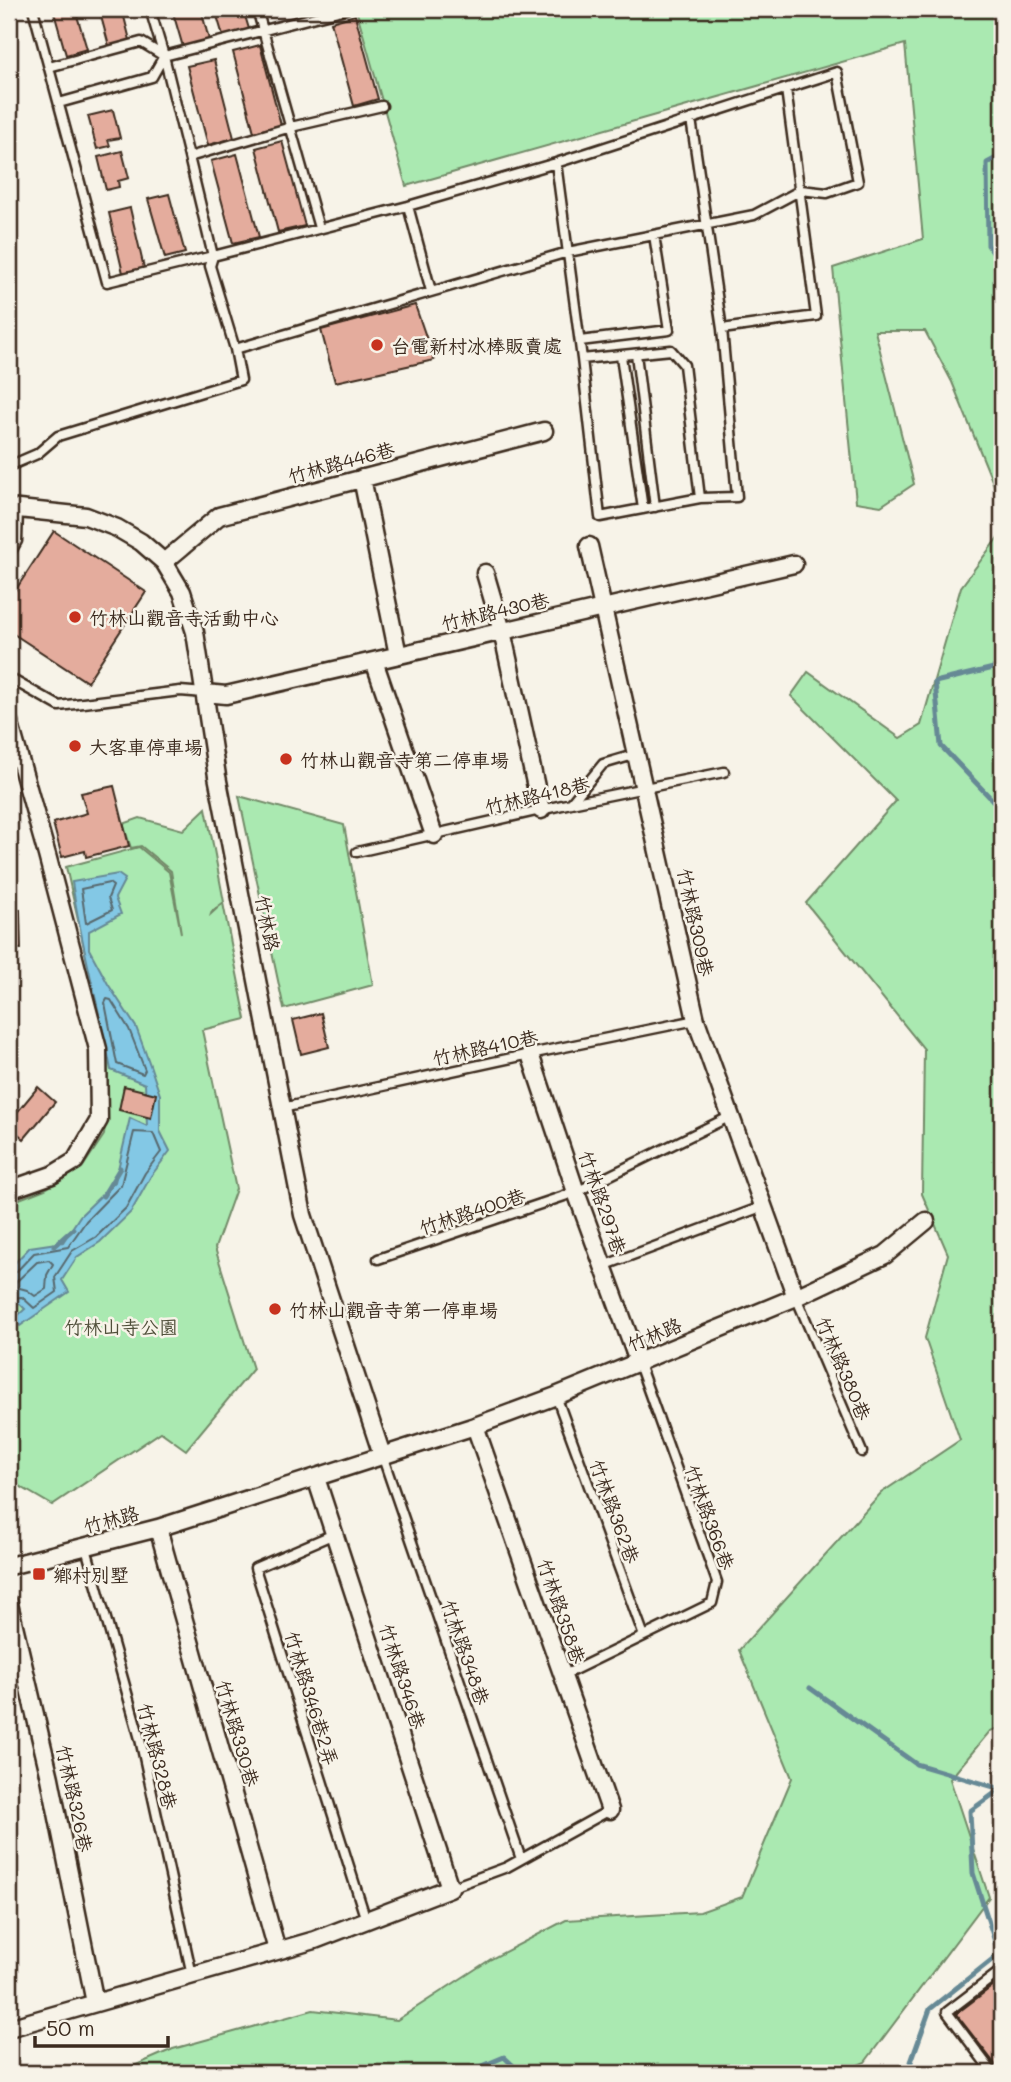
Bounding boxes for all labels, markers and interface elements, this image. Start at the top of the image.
place label: 台電新村冰棒販賣處 [391,333,562,358]
marker: 台電新村冰棒販賣處 [369,337,385,353]
street label: 竹林路446巷 [285,436,397,488]
street label: 竹林路430巷 [439,586,551,636]
place label: 竹林山觀音寺活動中心 [89,605,279,630]
marker: 竹林山觀音寺活動中心 [67,609,83,625]
place label: 大客車停車場 [89,734,203,759]
marker: 大客車停車場 [67,738,83,754]
place label: 竹林山觀音寺第二停車場 [300,747,509,772]
marker: 竹林山觀音寺第二停車場 [278,751,294,767]
street label: 竹林路418巷 [482,771,592,819]
street label: 竹林路309巷 [672,866,720,978]
street label: 竹林路 [250,893,286,953]
street label: 竹林路410巷 [430,1024,540,1070]
street label: 竹林路297巷 [574,1147,632,1257]
street label: 竹林路400巷 [416,1182,528,1240]
place label: 竹林山觀音寺第一停車場 [289,1297,498,1322]
marker: 竹林山觀音寺第一停車場 [267,1301,283,1317]
street label: 竹林路 [623,1311,685,1357]
street label: 竹林路380巷 [811,1312,877,1424]
park label: 竹林山寺公園 [64,1314,178,1339]
street label: 竹林路362巷 [585,1455,645,1567]
street label: 竹林路366巷 [679,1461,741,1573]
street label: 竹林路 [80,1500,142,1538]
street label: 竹林路358巷 [532,1555,592,1667]
place label: 鄉村別墅 [53,1562,129,1587]
marker: 鄉村別墅 [31,1566,47,1582]
street label: 竹林路348巷 [436,1596,496,1708]
street label: 竹林路346巷 [374,1620,432,1732]
street label: 竹林路346巷2弄 [280,1628,344,1768]
street label: 竹林路330巷 [211,1677,265,1789]
street label: 竹林路328巷 [133,1700,183,1812]
street label: 竹林路326巷 [51,1742,99,1854]
scale bar [35,2005,168,2049]
text: 50 m [46,2014,95,2041]

